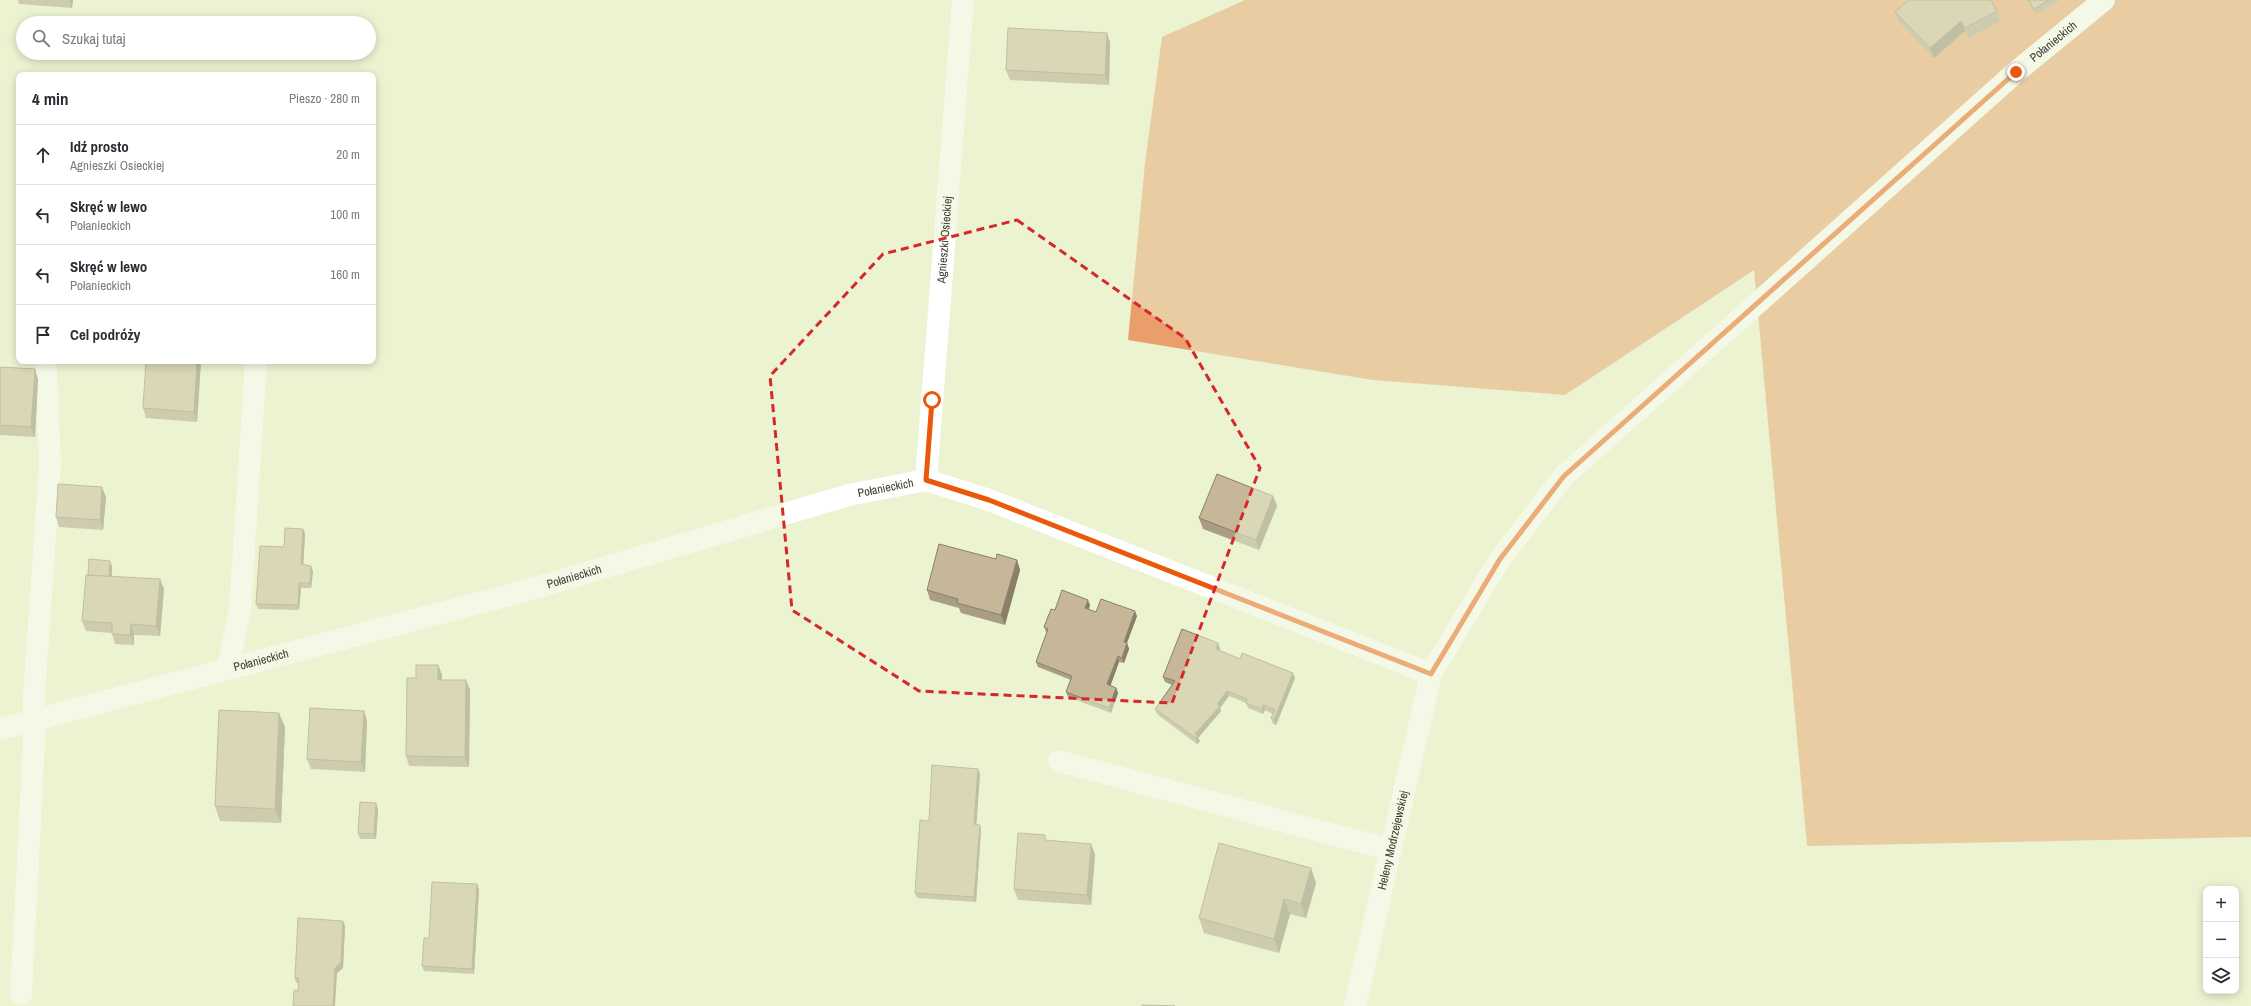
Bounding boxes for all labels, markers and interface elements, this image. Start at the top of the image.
search box [16,16,376,60]
street label: Połanieckich [2026,17,2080,66]
icon: search [30,27,52,49]
text: Szukaj tutaj [62,28,126,49]
route end [2007,63,2025,81]
text: 4 min [32,87,68,110]
text: Pieszo · 280 m [289,90,360,107]
text: Idź prosto [70,136,129,157]
icon: ahead [32,144,54,166]
text: 20 m [336,146,360,163]
text: Agnieszki Osieckiej [70,157,164,174]
text: Skręć w lewo [70,196,147,217]
street label: Agnieszki Osieckiej [933,196,956,285]
icon: left [32,204,54,226]
text: 100 m [330,206,360,223]
text: Połanieckich [70,217,131,234]
text: Skręć w lewo [70,256,147,277]
icon: left [32,264,54,286]
text: 160 m [330,266,360,283]
text: Połanieckich [70,277,131,294]
icon: arrive [32,324,54,346]
text: Cel podróży [70,324,140,345]
route start [923,391,941,409]
street label: Połanieckich [856,475,915,501]
street label: Połanieckich [545,561,603,592]
street label: Połanieckich [232,645,290,675]
street label: Heleny Modrzejewskiej [1374,789,1412,891]
map controls [2203,886,2239,994]
button: + [2203,886,2239,922]
button: − [2203,922,2239,958]
button: layers [2203,958,2239,994]

